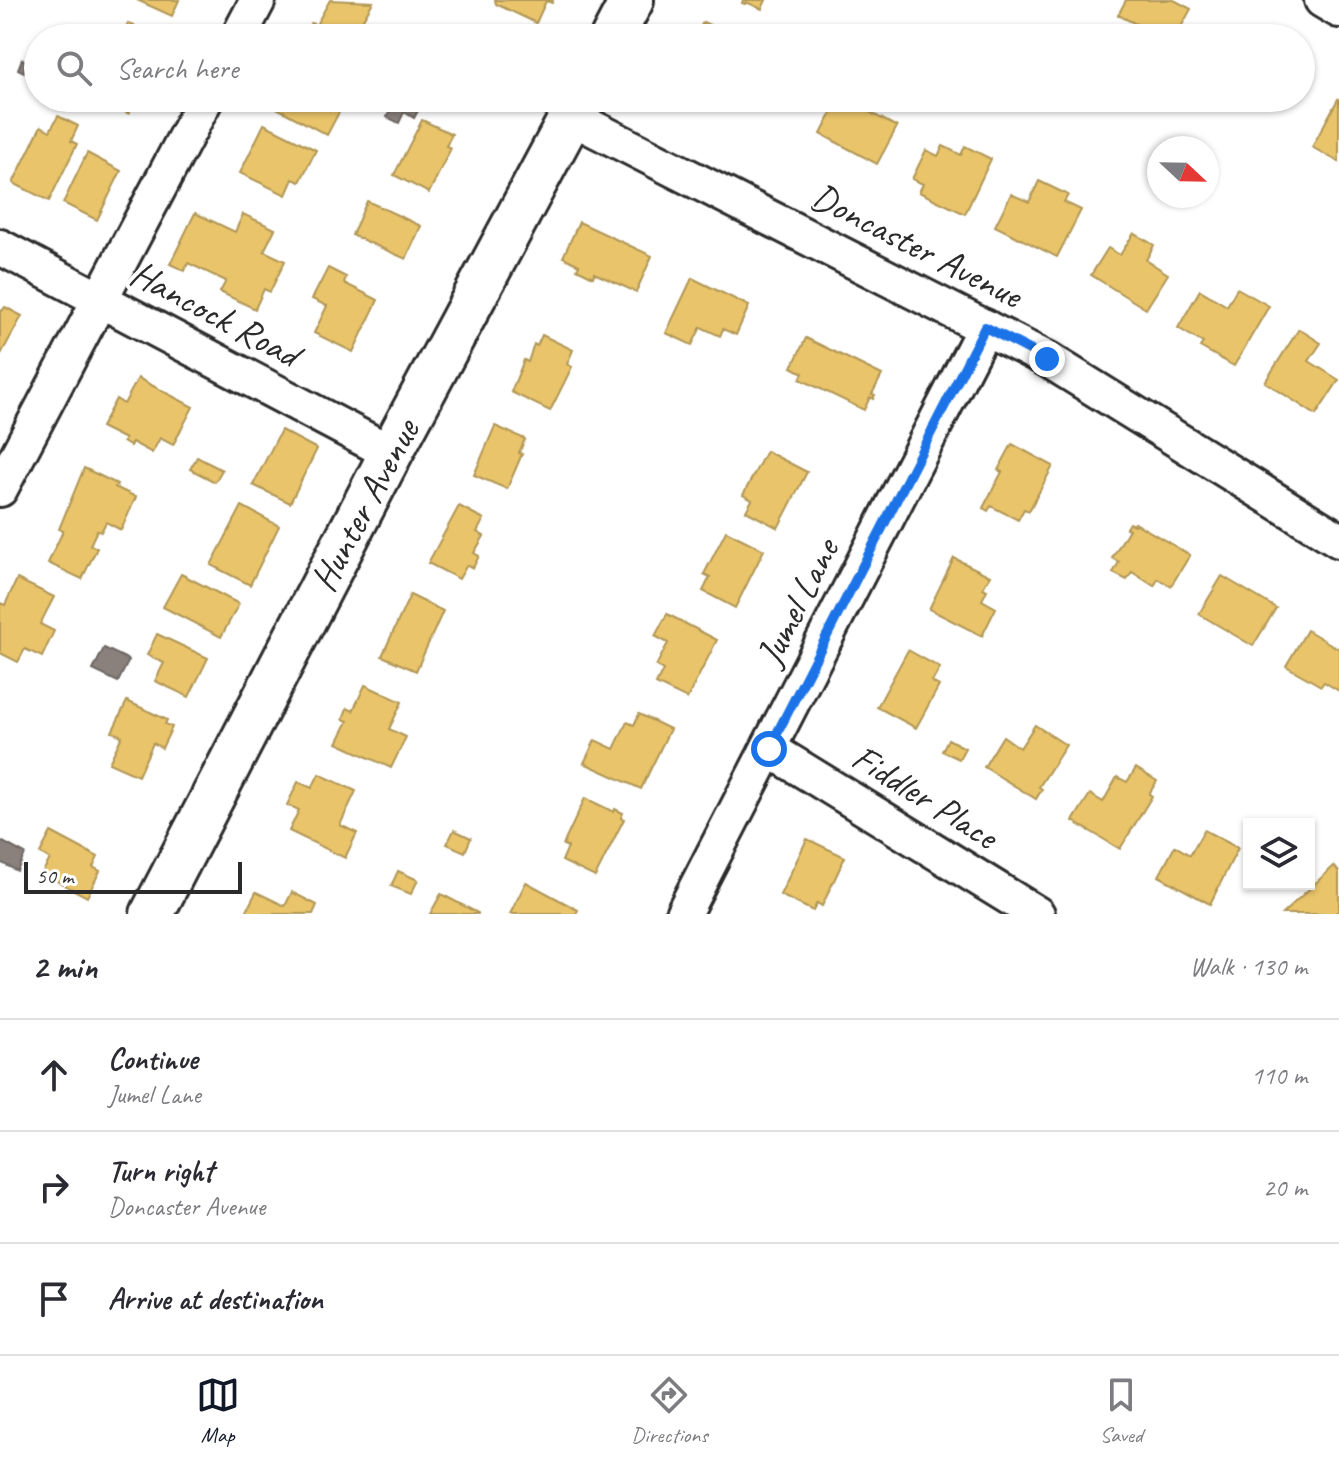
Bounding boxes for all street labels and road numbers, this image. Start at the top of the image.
street label: Doncaster Avenue [804,172,1032,320]
street label: Hancock Road [122,249,312,380]
street label: Hunter Avenue [300,409,430,599]
street label: Jumel Lane [745,529,850,675]
street label: Fiddler Place [843,733,1008,861]

